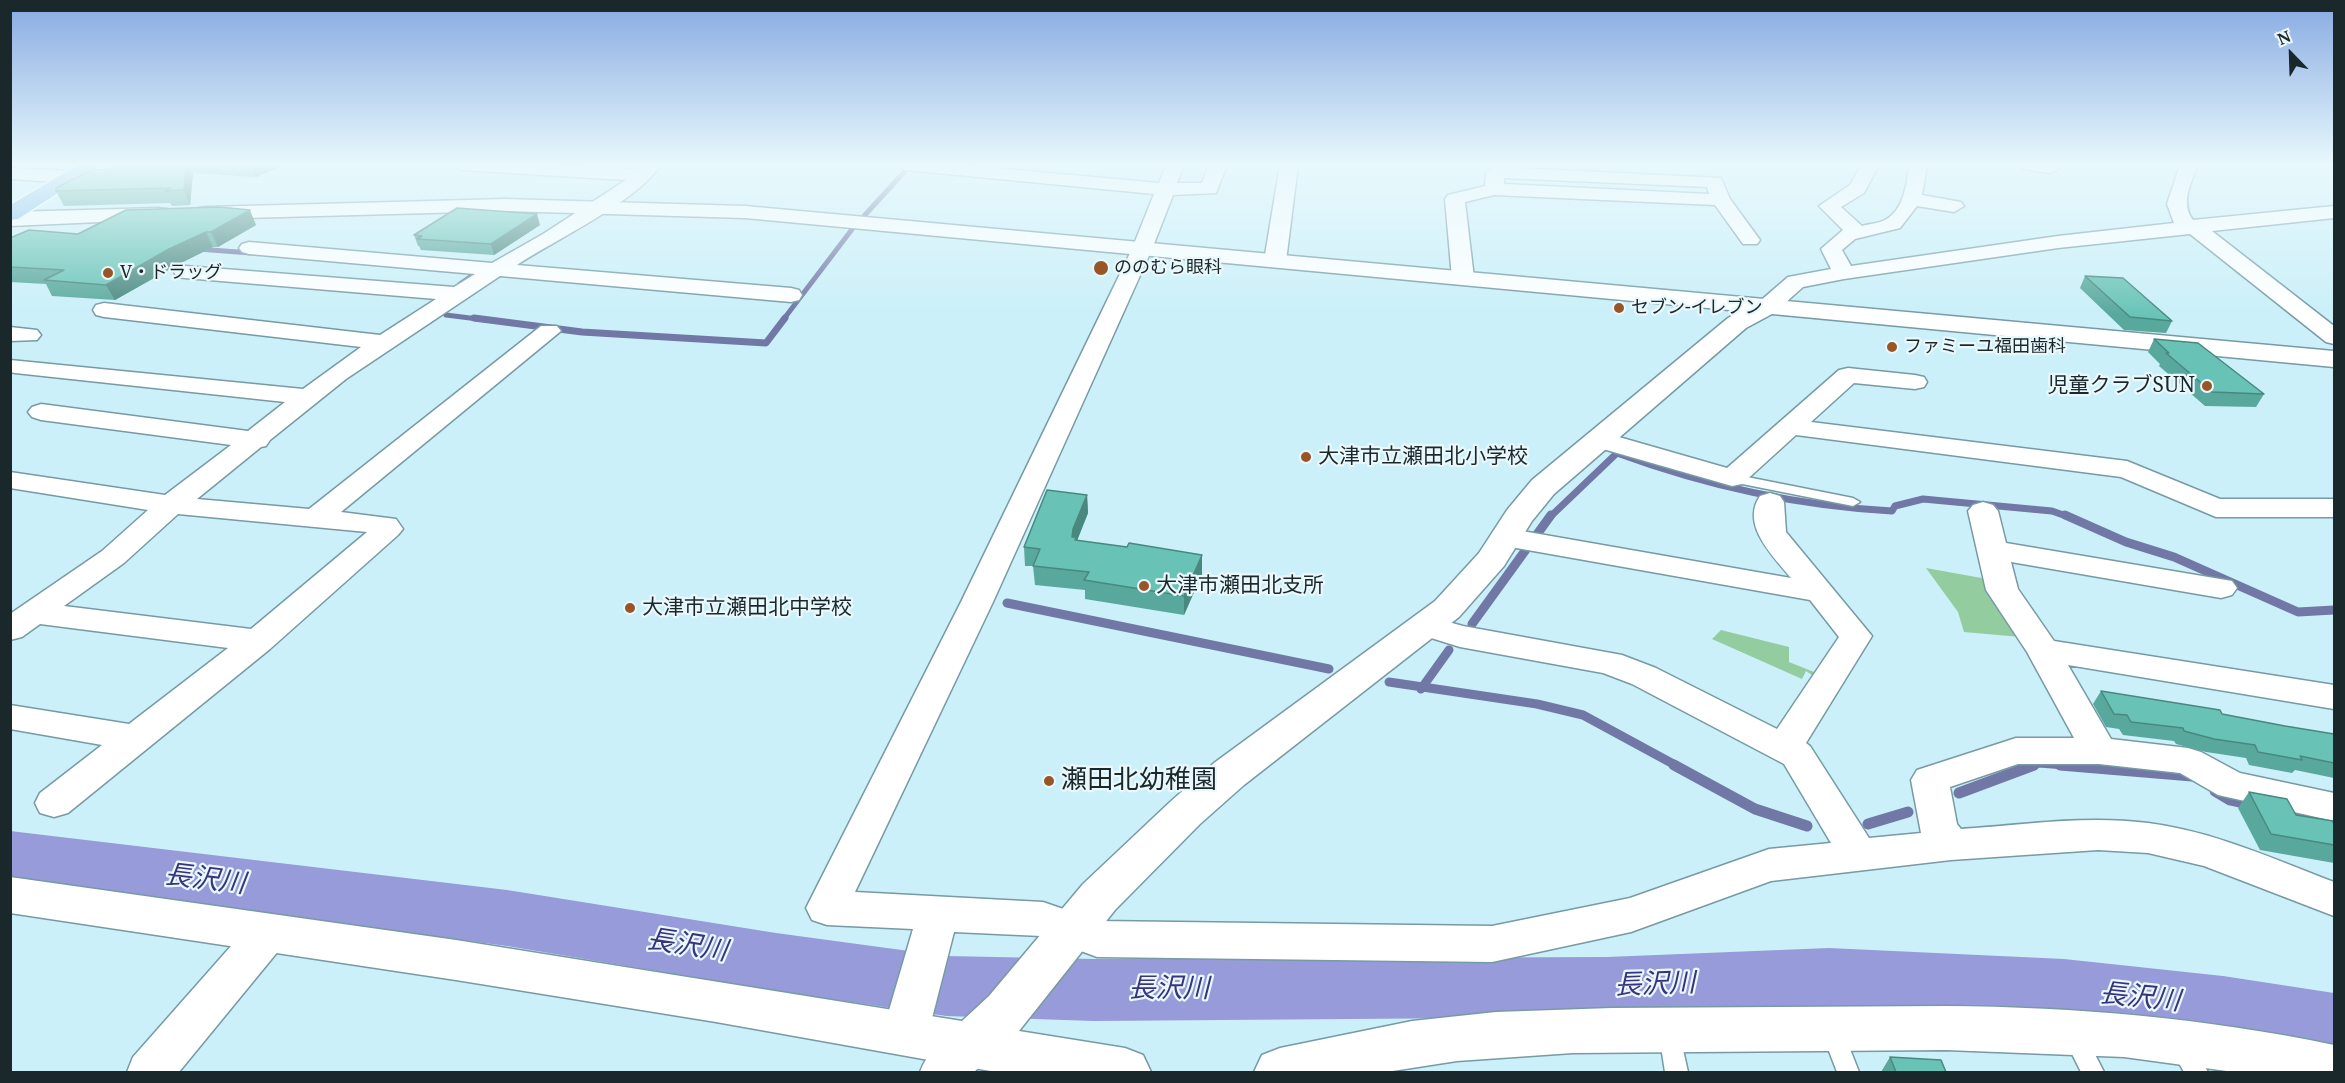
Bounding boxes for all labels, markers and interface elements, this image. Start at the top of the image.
north arrow [2261,24,2321,84]
text: N [2274,25,2294,50]
place label: ののむら眼科 [1114,257,1222,279]
marker: ののむら眼科 [1092,259,1110,277]
place label: V・ドラッグ [120,262,222,284]
marker: V・ドラッグ [101,266,115,280]
place label: セブン-イレブン [1631,297,1763,319]
marker: セブン-イレブン [1612,301,1626,315]
place label: ファミーユ福田歯科 [1904,336,2066,358]
marker: ファミーユ福田歯科 [1885,340,1899,354]
place label: 児童クラブSUN [2047,373,2195,399]
marker: 児童クラブSUN [2200,379,2214,393]
place label: 大津市立瀬田北小学校 [1318,444,1528,470]
marker: 大津市立瀬田北小学校 [1299,450,1313,464]
place label: 大津市瀬田北支所 [1156,573,1324,599]
marker: 大津市瀬田北支所 [1137,579,1151,593]
place label: 大津市立瀬田北中学校 [642,595,852,621]
marker: 大津市立瀬田北中学校 [623,601,637,615]
place label: 瀬田北幼稚園 [1061,765,1217,797]
marker: 瀬田北幼稚園 [1042,774,1056,788]
water label: 長沢川 [163,859,247,901]
water label: 長沢川 [644,924,730,968]
water label: 長沢川 [1614,967,1696,1003]
water label: 長沢川 [1129,973,1209,1005]
water label: 長沢川 [2098,978,2182,1018]

